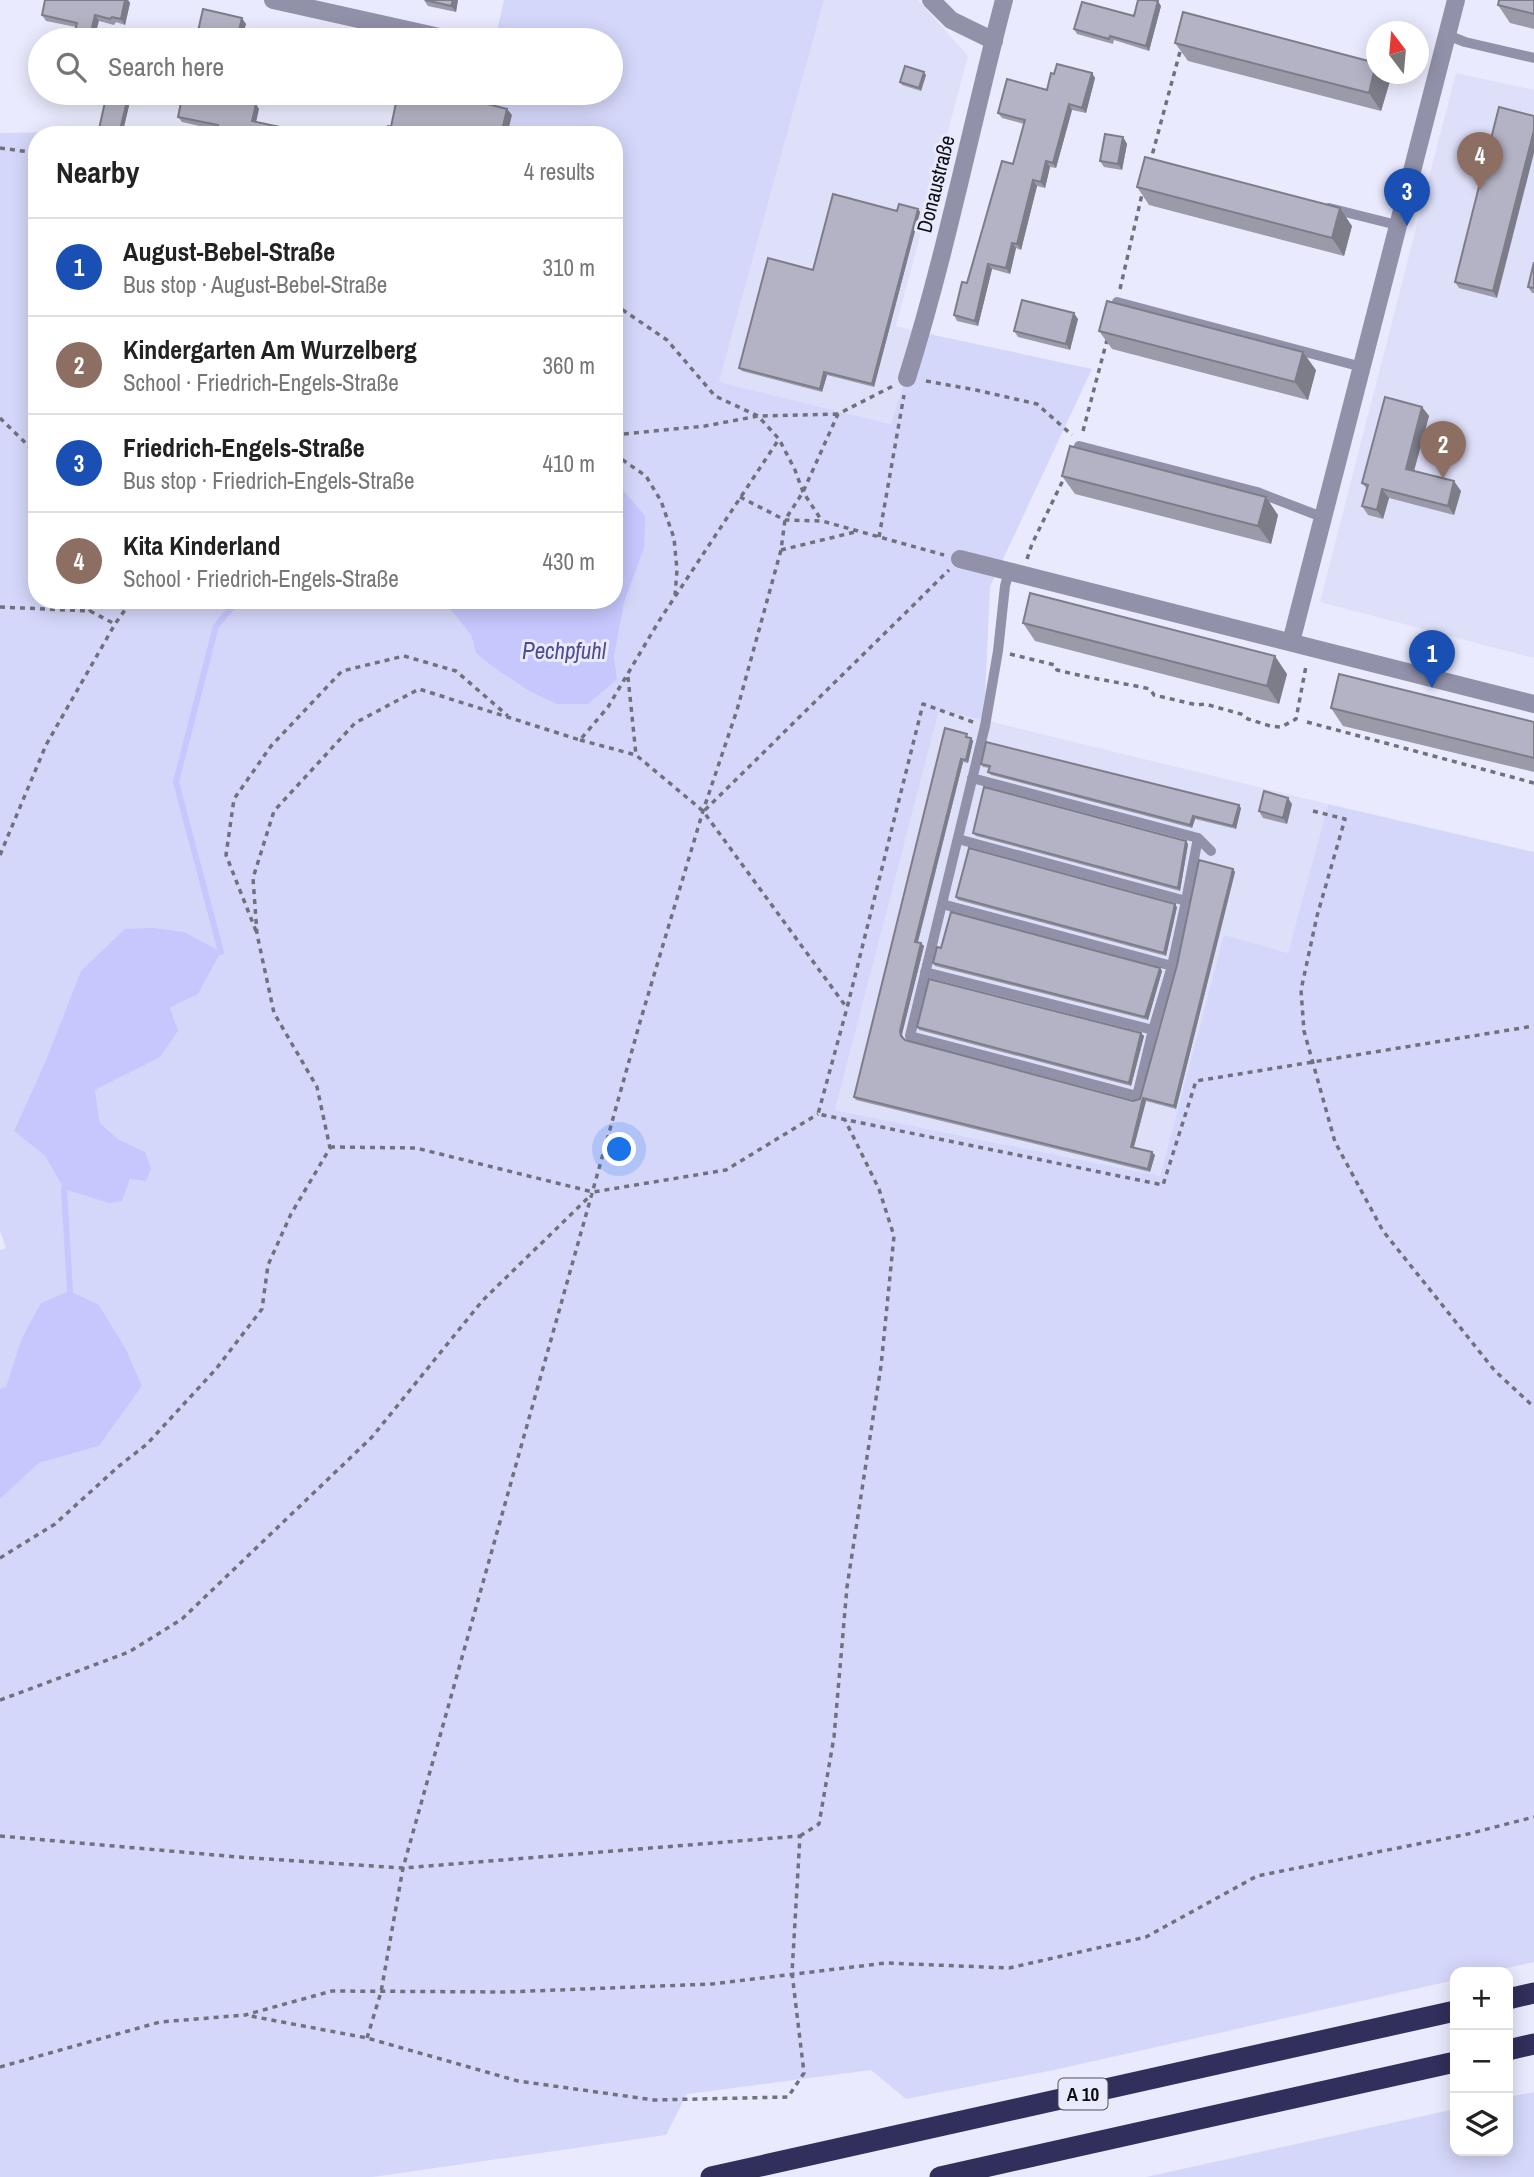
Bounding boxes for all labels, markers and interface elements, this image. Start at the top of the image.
north arrow [1366,21,1429,84]
search box [28,28,623,105]
icon: search [52,48,90,86]
text: Search here [108,49,224,84]
street label: Donaustraße [909,132,962,236]
pin: 4 [1457,132,1503,190]
text: Nearby [56,152,139,192]
text: 4 results [524,156,595,187]
pin: 3 [1384,168,1430,226]
text: August-Bebel-Straße [123,234,335,269]
text: 1 [74,252,84,283]
text: 310 m [543,252,595,283]
text: Bus stop · August-Bebel-Straße [123,269,387,300]
text: Kindergarten Am Wurzelberg [123,332,417,367]
text: 2 [74,350,84,381]
text: 360 m [543,350,595,381]
text: School · Friedrich-Engels-Straße [123,367,399,398]
pin: 2 [1420,421,1466,479]
text: Friedrich-Engels-Straße [123,430,365,465]
text: 3 [74,448,84,479]
text: 410 m [543,448,595,479]
text: Bus stop · Friedrich-Engels-Straße [123,465,414,496]
text: Kita Kinderland [123,528,281,563]
text: 4 [74,546,84,577]
text: 430 m [543,546,595,577]
text: School · Friedrich-Engels-Straße [123,563,399,594]
pin: 1 [1409,630,1455,688]
water label: Pechpfuhl [522,635,607,666]
your location [602,1132,636,1166]
map controls [1450,1967,1513,2156]
button: + [1450,1967,1513,2030]
button: − [1450,2030,1513,2093]
road number: A 10 [1058,2078,1108,2110]
button: layers [1450,2093,1513,2156]

